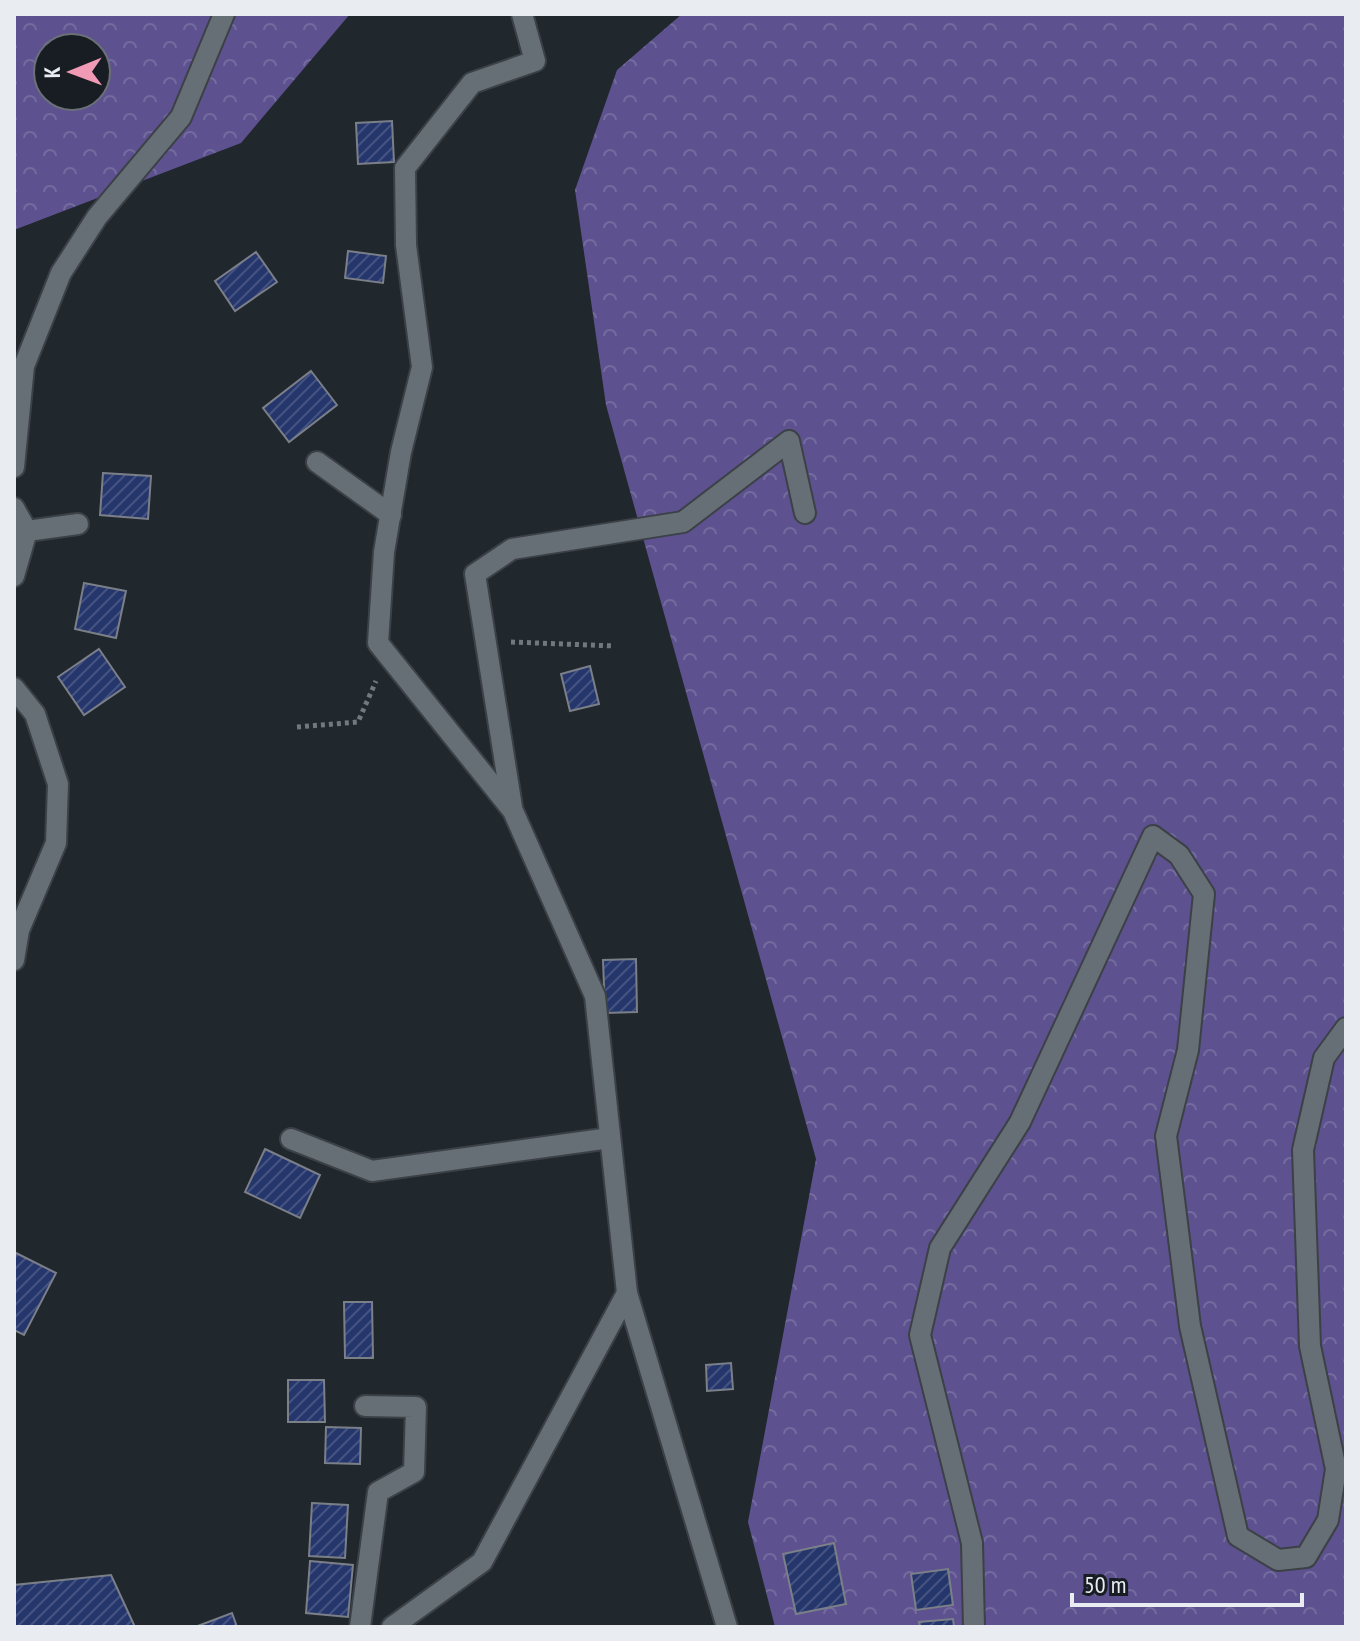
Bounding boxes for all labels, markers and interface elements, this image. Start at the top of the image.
north arrow [32,32,112,112]
text: K [38,66,66,78]
scale bar [1072,1557,1302,1607]
text: 50 m [1084,1569,1126,1600]

